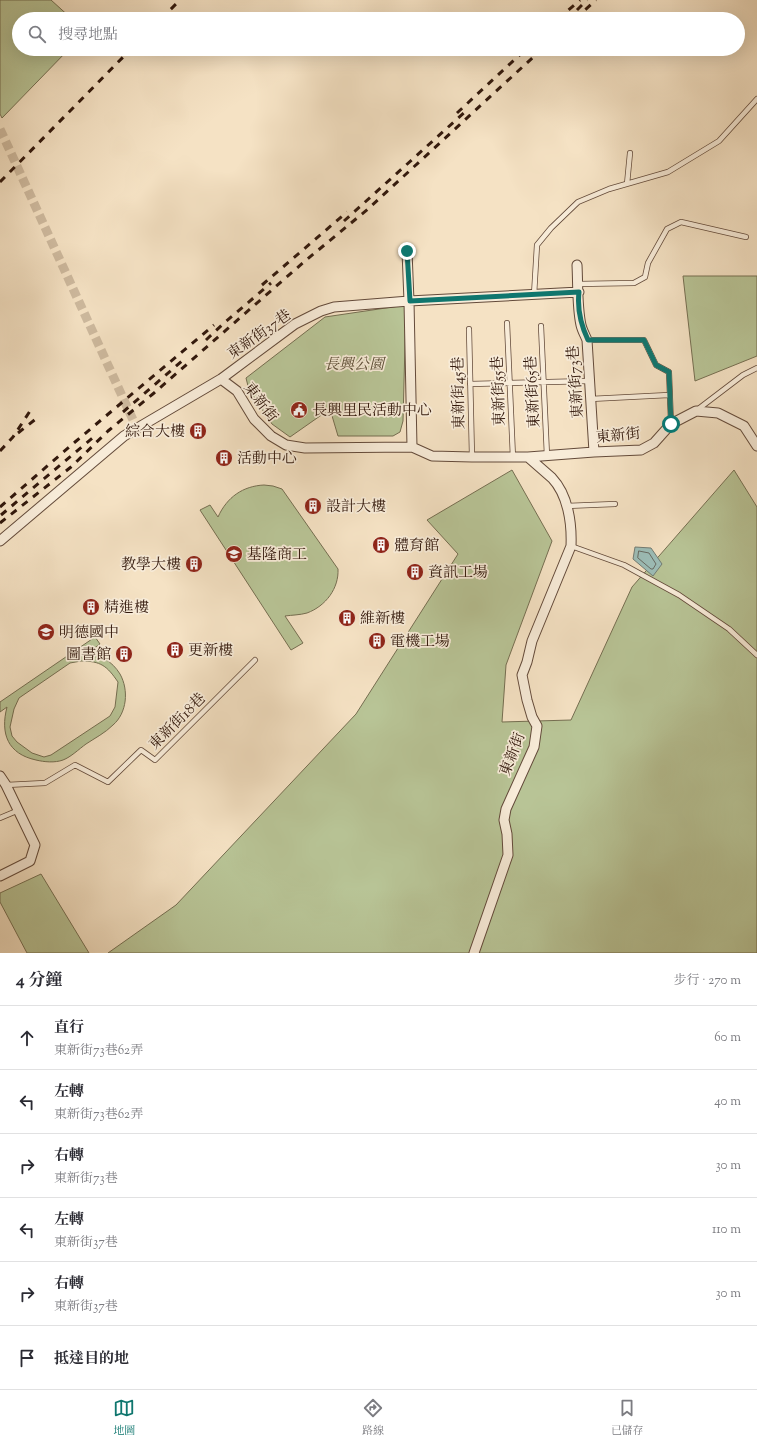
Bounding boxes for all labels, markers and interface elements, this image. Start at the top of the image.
search box [12,12,745,56]
icon: search [26,23,48,45]
text: 搜尋地點 [58,25,118,46]
route end [398,242,416,260]
street label: 東新街37巷 [224,306,296,365]
street label: 東新街73巷 [563,344,590,419]
park label: 長興公園 [324,355,386,376]
street label: 東新街55巷 [488,355,511,426]
street label: 東新街65巷 [521,355,546,429]
street label: 東新街45巷 [448,356,471,430]
street label: 東新街 [238,379,282,427]
public building icon: 長興里民活動中心 [289,400,309,420]
place label: 長興里民活動中心 [312,401,432,422]
route start [662,415,680,433]
building icon: 綜合大樓 [188,421,208,441]
place label: 綜合大樓 [125,422,185,443]
street label: 東新街 [595,424,642,449]
building icon: 活動中心 [214,448,234,468]
place label: 活動中心 [237,449,297,470]
building icon: 設計大樓 [303,496,323,516]
place label: 設計大樓 [326,497,386,518]
building icon: 體育館 [371,535,391,555]
place label: 體育館 [394,536,439,557]
school or university icon: 基隆商工 [224,544,244,564]
place label: 基隆商工 [247,545,307,566]
building icon: 教學大樓 [184,554,204,574]
place label: 教學大樓 [121,555,181,576]
building icon: 資訊工場 [405,562,425,582]
place label: 資訊工場 [428,563,488,584]
building icon: 精進樓 [81,597,101,617]
place label: 精進樓 [104,598,149,619]
building icon: 維新樓 [337,608,357,628]
place label: 維新樓 [360,609,405,630]
school or university icon: 明德國中 [36,622,56,642]
place label: 明德國中 [59,623,119,644]
building icon: 電機工場 [367,631,387,651]
place label: 電機工場 [390,632,450,653]
building icon: 更新樓 [165,640,185,660]
place label: 更新樓 [188,641,233,662]
building icon: 圖書館 [114,644,134,664]
place label: 圖書館 [66,645,111,666]
street label: 東新街18巷 [145,689,211,755]
street label: 東新街 [496,730,531,779]
text: 4 分鐘 [16,969,62,993]
text: 步行 · 270 m [673,972,741,990]
text: 直行 [54,1018,84,1039]
icon: ahead [16,1027,38,1049]
text: 60 m [714,1029,741,1047]
text: 東新街73巷62弄 [54,1042,143,1060]
text: 左轉 [54,1082,84,1103]
icon: left [16,1091,38,1113]
text: 40 m [714,1093,741,1111]
text: 東新街73巷62弄 [54,1106,143,1124]
text: 右轉 [54,1146,84,1167]
icon: right [16,1155,38,1177]
text: 30 m [715,1157,741,1175]
text: 東新街73巷 [54,1170,118,1188]
text: 左轉 [54,1210,84,1231]
icon: left [16,1219,38,1241]
text: 110 m [712,1221,741,1239]
text: 東新街37巷 [54,1234,118,1252]
text: 右轉 [54,1274,84,1295]
icon: right [16,1283,38,1305]
text: 30 m [715,1285,741,1303]
text: 東新街37巷 [54,1298,118,1316]
icon: arrive [16,1347,38,1369]
text: 抵達目的地 [54,1349,129,1370]
tab: 地圖 [113,1397,135,1439]
tab: 路線 [362,1397,384,1439]
tab: 已儲存 [611,1397,644,1439]

